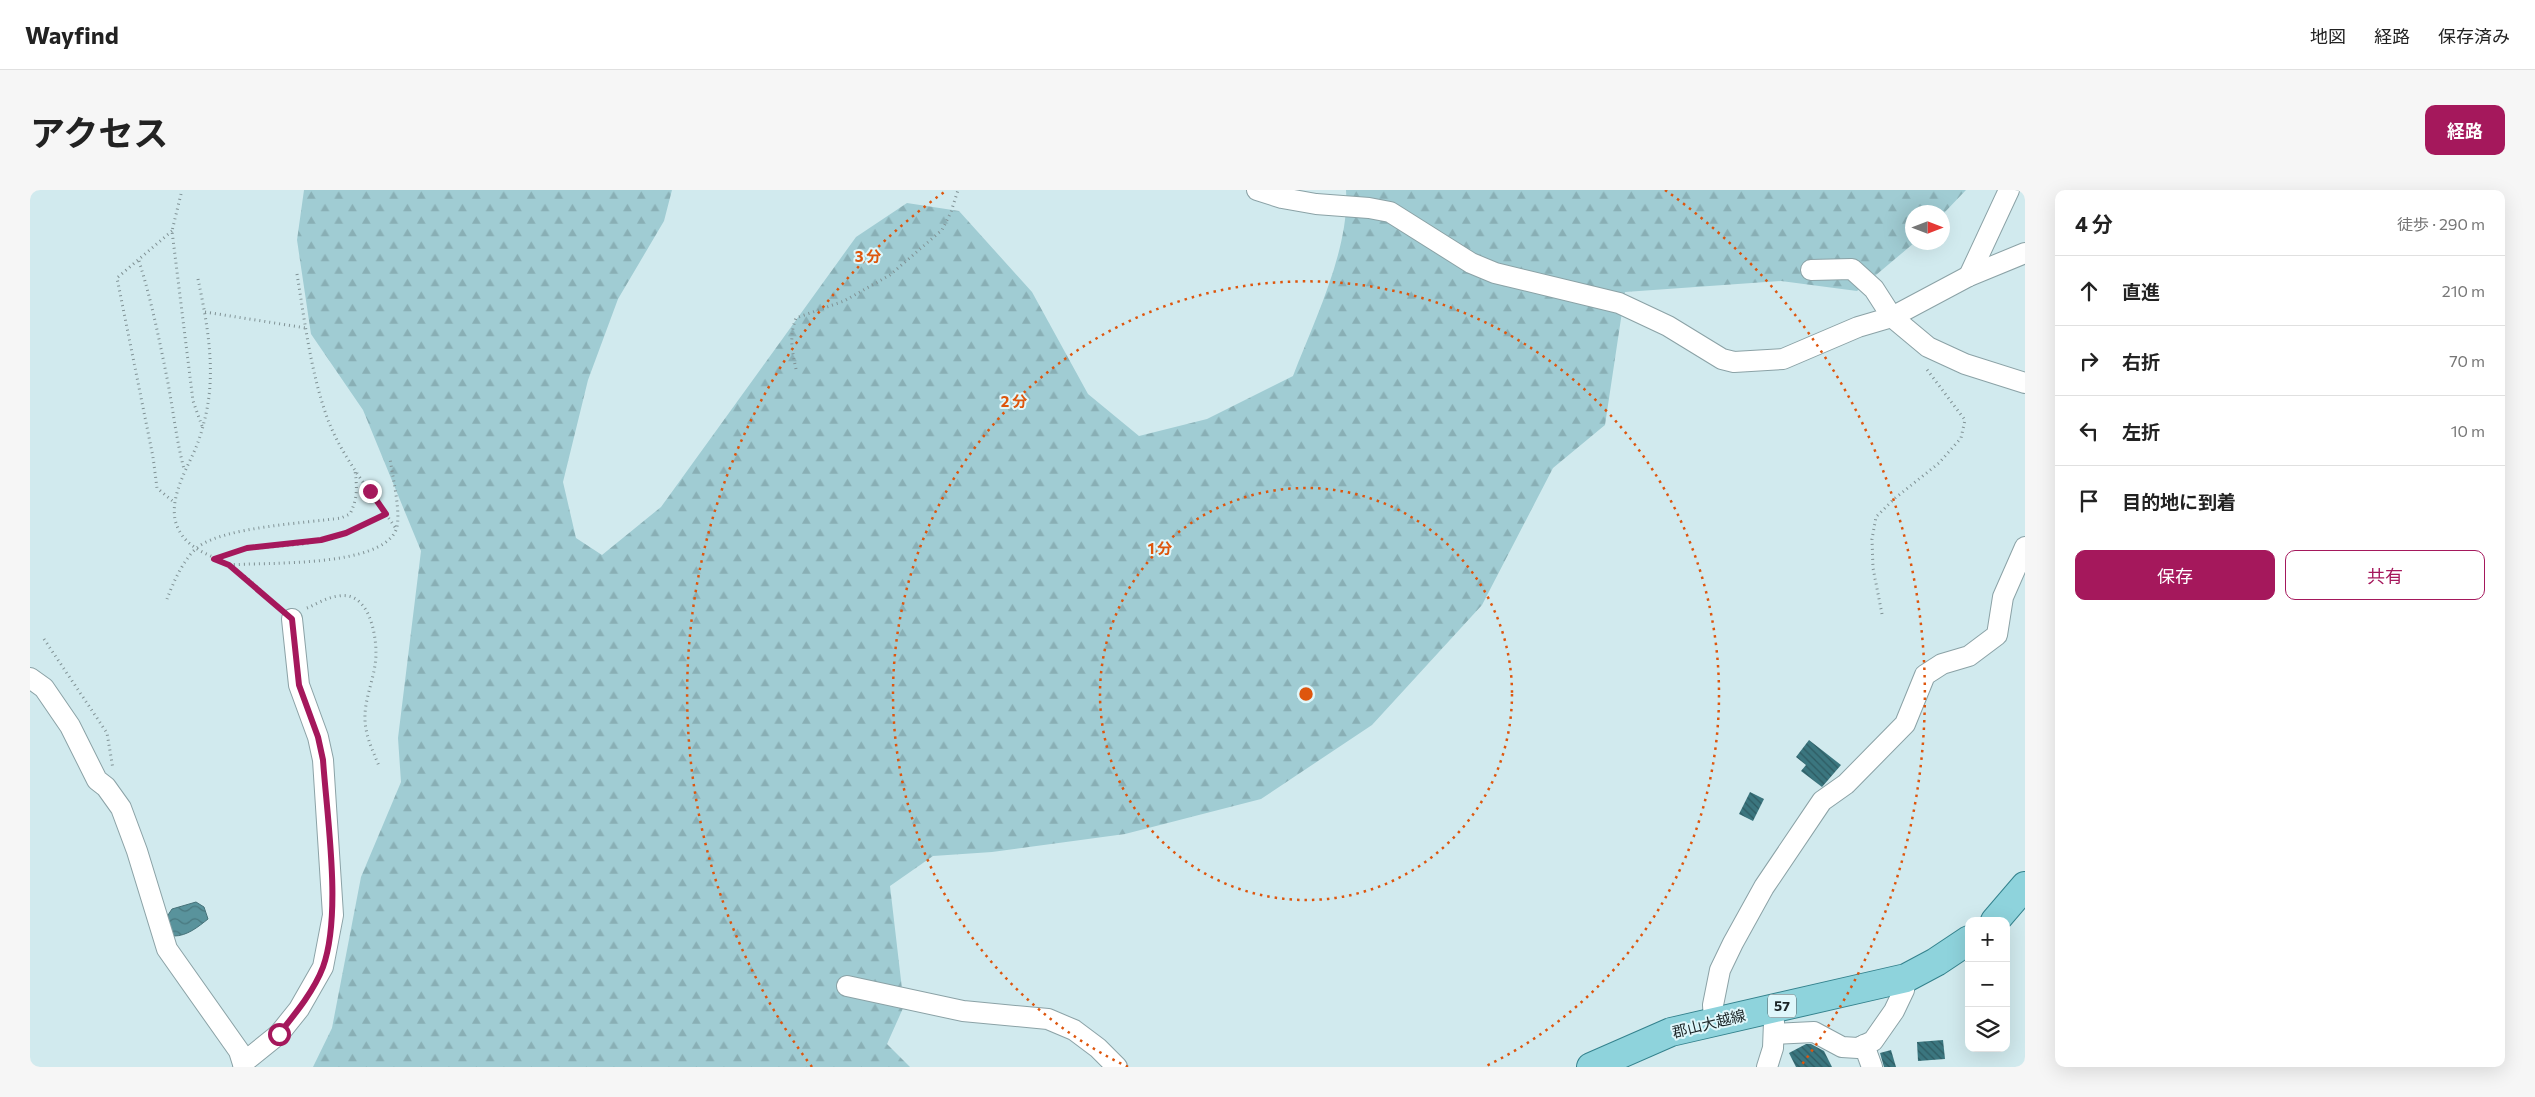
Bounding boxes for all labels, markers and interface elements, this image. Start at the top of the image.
text: Wayfind [25,20,119,49]
text: 地図 [2310,25,2346,47]
text: 経路 [2374,25,2410,47]
text: 保存済み [2438,25,2510,47]
button: 経路 [2425,105,2505,155]
text: アクセス [30,110,168,153]
north arrow [1905,205,1950,250]
text: 4 分 [2075,211,2113,236]
text: 徒歩 · 290 m [2397,214,2485,233]
text: 3 分 [855,247,881,265]
icon: ahead [2075,277,2103,305]
text: 直進 [2122,280,2160,303]
text: 210 m [2442,281,2485,300]
icon: right [2075,347,2103,375]
text: 右折 [2122,350,2160,373]
text: 70 m [2449,351,2485,370]
text: 2 分 [1001,392,1027,410]
icon: left [2075,417,2103,445]
text: 左折 [2122,420,2160,443]
text: 10 m [2451,421,2485,440]
route end [359,480,382,503]
icon: arrive [2075,487,2103,515]
text: 目的地に到着 [2122,490,2236,513]
text: 1 分 [1148,539,1172,557]
button: 保存 [2075,550,2275,600]
button: 共有 [2285,550,2485,600]
centre of rings [1297,685,1315,703]
map controls [1965,917,2010,1052]
button: + [1965,917,2010,962]
button: − [1965,962,2010,1007]
road number: 57 [1768,994,1796,1018]
street label: 郡山大越線 [1670,1005,1747,1041]
button: layers [1965,1007,2010,1052]
route start [268,1023,291,1046]

